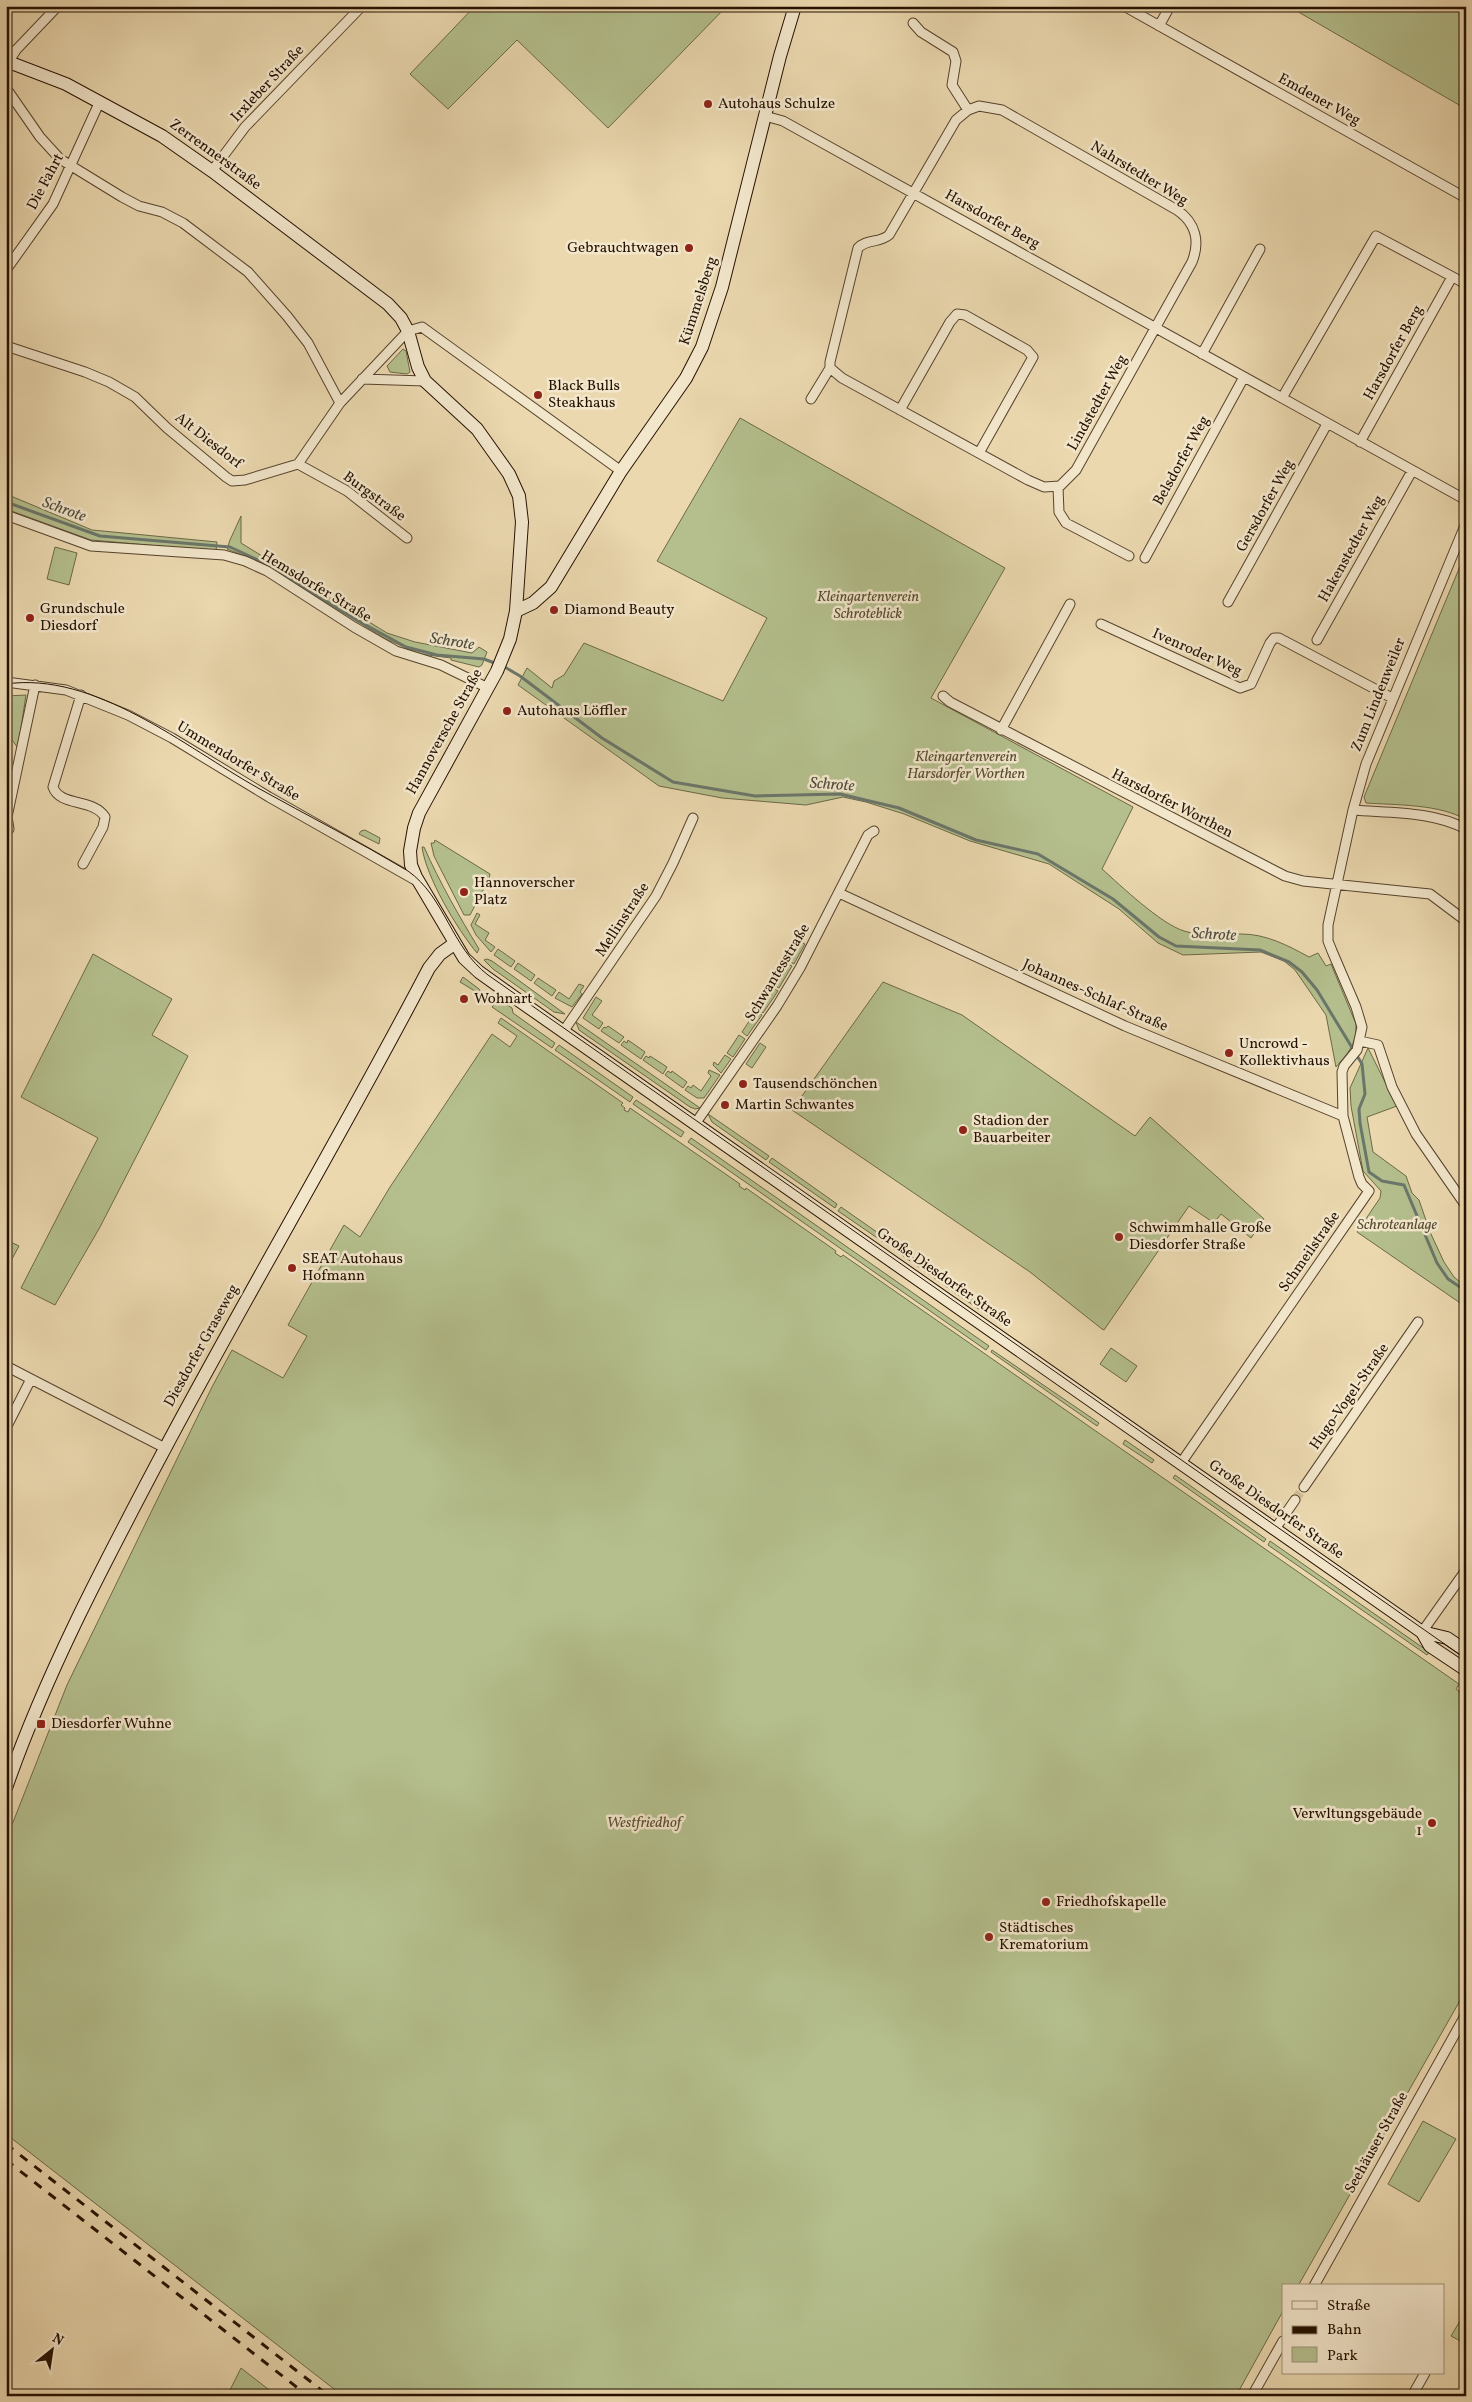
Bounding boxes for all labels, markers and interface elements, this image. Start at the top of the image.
street label: Irxleber Straße [227,41,309,127]
street label: Emdener Weg [1274,69,1364,131]
place label: Autohaus Schulze [718,94,835,115]
marker: Autohaus Schulze [702,98,714,110]
street label: Zerrennerstraße [165,114,265,196]
street label: Nahrstedter Weg [1086,137,1192,212]
street label: Die Fahrt [22,150,70,214]
street label: Harsdorfer Berg [940,185,1044,255]
place label: Gebrauchtwagen [567,238,679,259]
marker: Gebrauchtwagen [683,242,695,254]
street label: Kümmelsberg [675,253,723,348]
street label: Harsdorfer Berg [1359,301,1429,405]
street label: Lindstedter Weg [1063,351,1133,455]
place label: Black Bulls Steakhaus [548,376,620,414]
marker: Black Bulls Steakhaus [532,389,544,401]
street label: Alt Diesdorf [170,408,248,475]
street label: Belsdorfer Weg [1149,412,1216,510]
street label: Gersdorfer Weg [1232,455,1300,556]
street label: Burgstraße [338,467,410,527]
street label: Hakenstedter Weg [1314,491,1390,606]
water label: Schrote [39,492,89,528]
street label: Hemsdorfer Straße [257,546,375,628]
park label: Kleingartenverein Schroteblick [817,587,919,625]
place label: Grundschule Diesdorf [40,599,125,637]
place label: Diamond Beauty [564,600,674,621]
marker: Diamond Beauty [548,604,560,616]
marker: Grundschule Diesdorf [24,612,36,624]
street label: Ivenroder Weg [1149,624,1246,682]
water label: Schrote [428,628,476,656]
street label: Zum Lindenweiler [1347,635,1411,755]
street label: Hannoversche Straße [402,665,488,799]
place label: Autohaus Löffler [517,701,627,722]
marker: Autohaus Löffler [501,705,513,717]
street label: Ummendorfer Straße [172,717,304,807]
park label: Kleingartenverein Harsdorfer Worthen [907,747,1025,785]
street label: Harsdorfer Worthen [1108,764,1236,844]
water label: Schrote [809,772,855,798]
place label: Hannoverscher Platz [474,873,575,911]
street label: Mellinstraße [591,879,655,961]
marker: Hannoverscher Platz [458,886,470,898]
street label: Schwantesstraße [740,920,816,1026]
water label: Schrote [1191,923,1237,947]
street label: Johannes-Schlaf-Straße [1019,954,1171,1038]
place label: Wohnart [474,989,533,1010]
marker: Wohnart [458,993,470,1005]
place label: Uncrowd - Kollektivhaus [1239,1034,1330,1072]
marker: Uncrowd - Kollektivhaus [1223,1047,1235,1059]
place label: Tausendschönchen [753,1074,878,1095]
marker: Tausendschönchen [737,1078,749,1090]
place label: Martin Schwantes [735,1095,854,1116]
marker: Martin Schwantes [719,1099,731,1111]
place label: Stadion der Bauarbeiter [973,1111,1050,1149]
marker: Stadion der Bauarbeiter [957,1124,969,1136]
street label: Schmeilstraße [1274,1207,1346,1297]
park label: Schroteanlage [1357,1215,1437,1236]
place label: Schwimmhalle Große Diesdorfer Straße [1129,1218,1271,1256]
street label: Große Diesdorfer Straße [872,1223,1016,1333]
marker: Schwimmhalle Große Diesdorfer Straße [1113,1231,1125,1243]
place label: SEAT Autohaus Hofmann [302,1249,403,1287]
marker: SEAT Autohaus Hofmann [286,1262,298,1274]
street label: Diesdorfer Graseweg [159,1280,245,1411]
street label: Hugo-Vogel-Straße [1305,1339,1395,1455]
street label: Große Diesdorfer Straße [1204,1455,1348,1565]
place label: Diesdorfer Wuhne [51,1714,172,1735]
marker: Diesdorfer Wuhne [35,1718,47,1730]
place label: Verwltungsgebäude 1 [1292,1804,1422,1842]
park label: Westfriedhof [607,1813,684,1834]
marker: Verwltungsgebäude 1 [1426,1817,1438,1829]
place label: Friedhofskapelle [1056,1892,1166,1913]
marker: Friedhofskapelle [1040,1896,1052,1908]
place label: Städtisches Krematorium [999,1918,1089,1956]
marker: Städtisches Krematorium [983,1931,995,1943]
street label: Seehäuser Straße [1340,2088,1414,2198]
legend [1282,2284,1444,2374]
text: Straße [1327,2296,1370,2317]
text: Bahn [1327,2320,1362,2341]
north arrow [28,2324,78,2374]
text: N [49,2329,67,2351]
text: Park [1327,2346,1358,2367]

